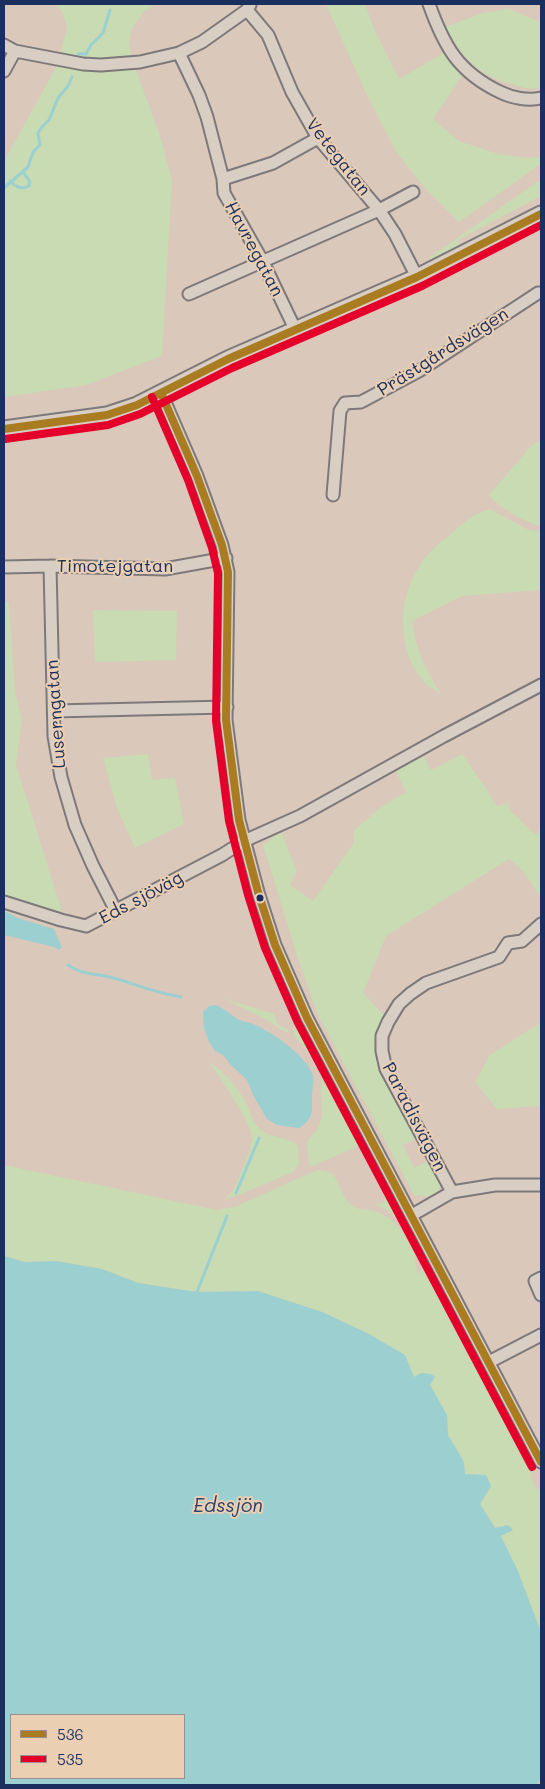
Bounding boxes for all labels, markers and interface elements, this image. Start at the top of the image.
street label: Vetegatan [301,114,375,200]
street label: Havregatan [220,198,288,300]
street label: Prästgårdsvägen [374,303,512,401]
street label: Timotejgatan [57,555,173,577]
street label: Luserngatan [41,659,71,769]
street label: Eds sjöväg [95,867,187,929]
unlabelled marker [255,893,265,903]
street label: Paradisvägen [377,1059,451,1175]
water label: Edssjön [193,1495,263,1517]
legend [10,1714,185,1779]
text: 536 [57,1724,84,1744]
text: 535 [57,1749,83,1769]

